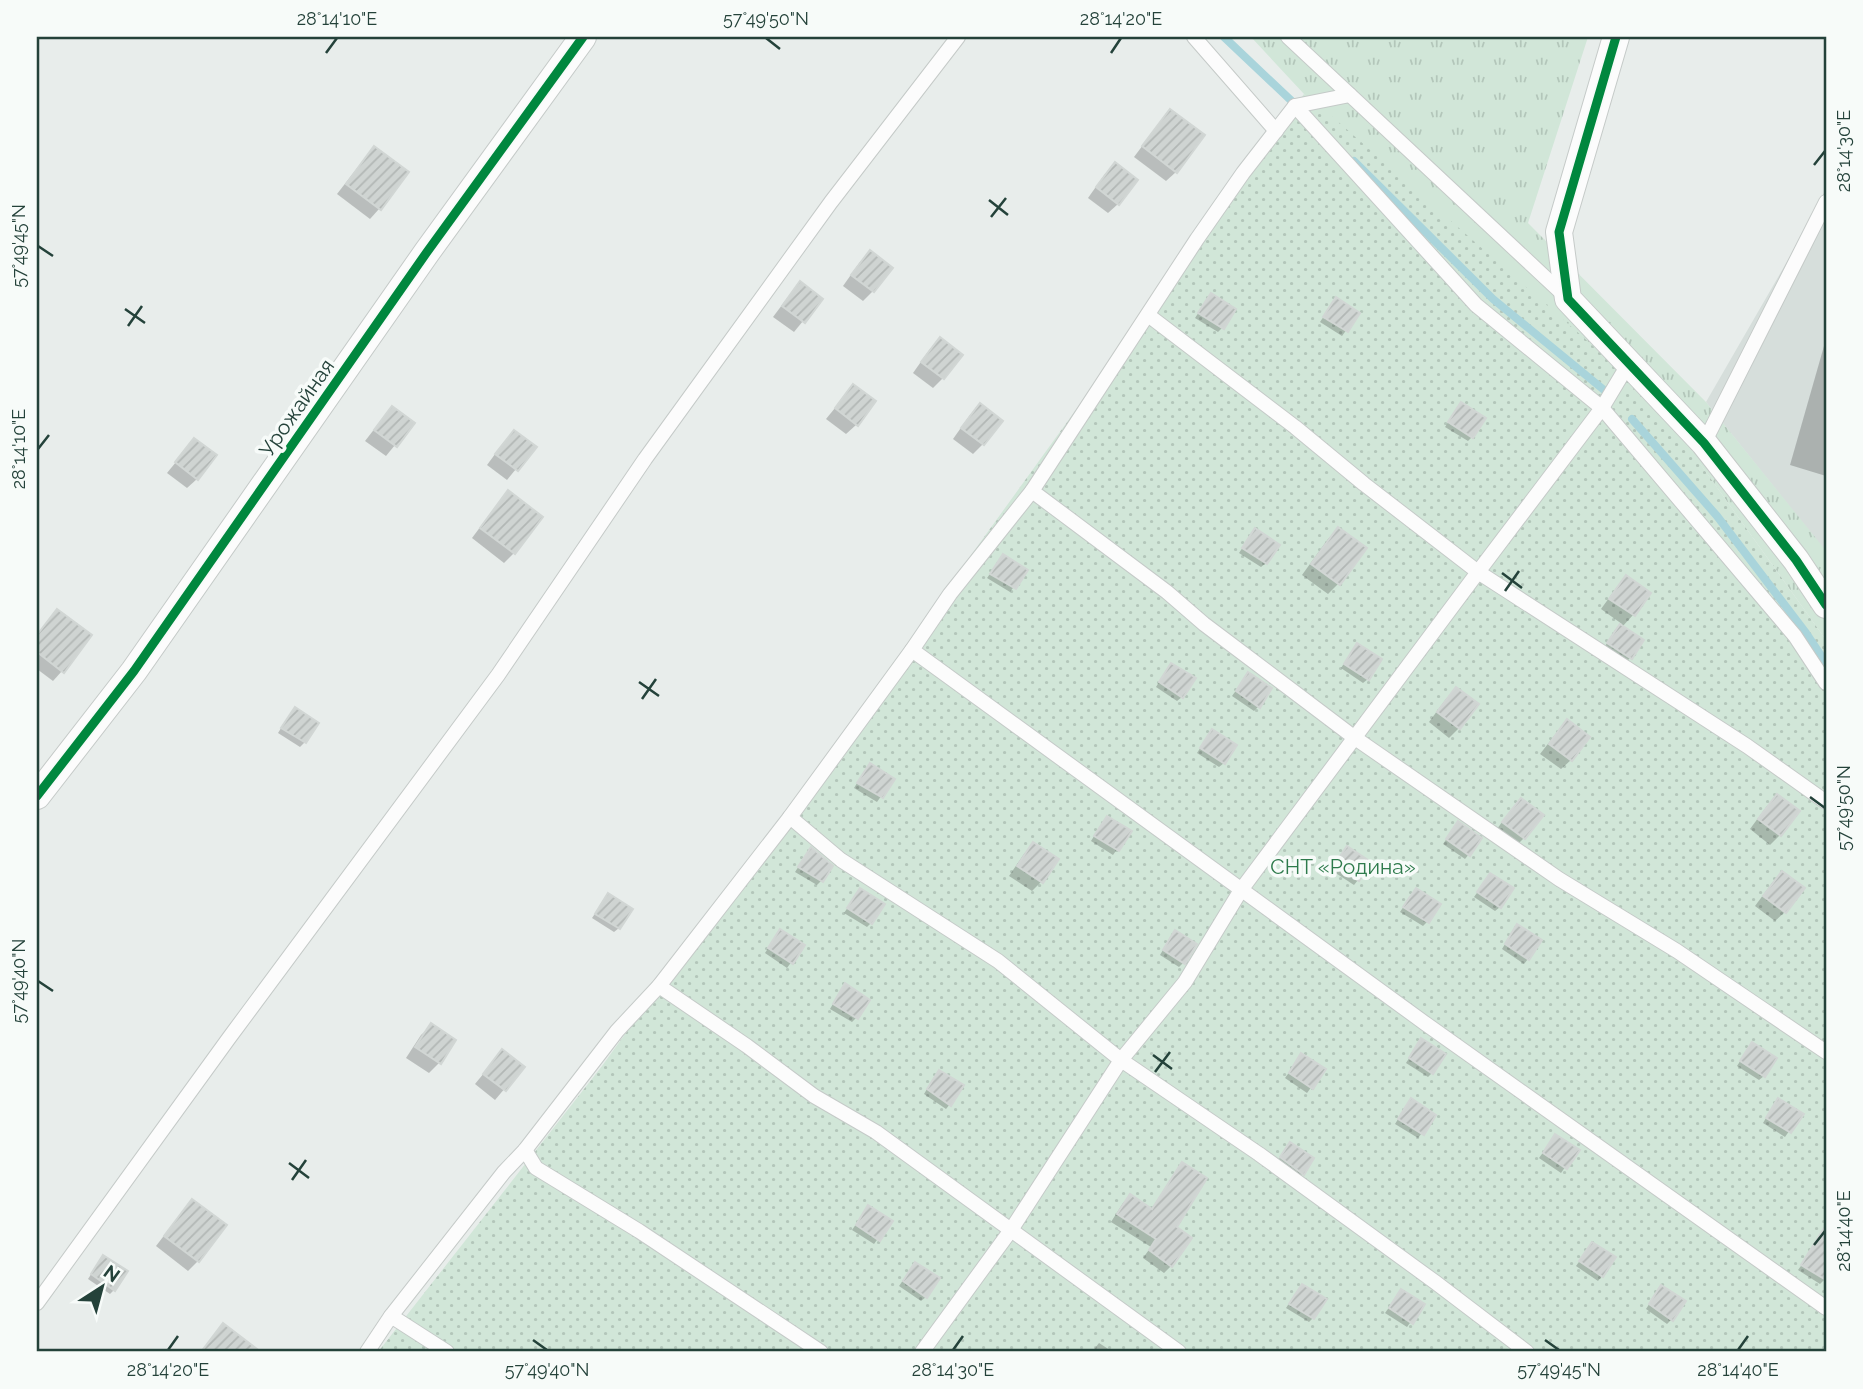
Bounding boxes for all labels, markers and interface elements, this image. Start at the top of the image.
text: 28°14'10"E [297,8,377,29]
text: 57°49'50"N [723,8,809,29]
text: 28°14'20"E [1080,8,1162,29]
text: 28°14'30"E [1833,110,1854,192]
text: 57°49'45"N [8,204,29,288]
street label: Урожайная [254,354,339,461]
text: 28°14'10"E [8,409,29,489]
text: 57°49'50"N [1833,765,1854,851]
park label: СНТ «Родина» [1270,854,1416,879]
text: 57°49'40"N [8,939,29,1023]
text: 28°14'40"E [1833,1190,1854,1272]
north arrow [66,1252,136,1322]
text: N [100,1260,124,1286]
text: 28°14'20"E [127,1359,209,1380]
text: 57°49'40"N [505,1359,589,1380]
text: 28°14'30"E [912,1359,994,1380]
text: 57°49'45"N [1517,1359,1601,1380]
text: 28°14'40"E [1697,1359,1779,1380]

